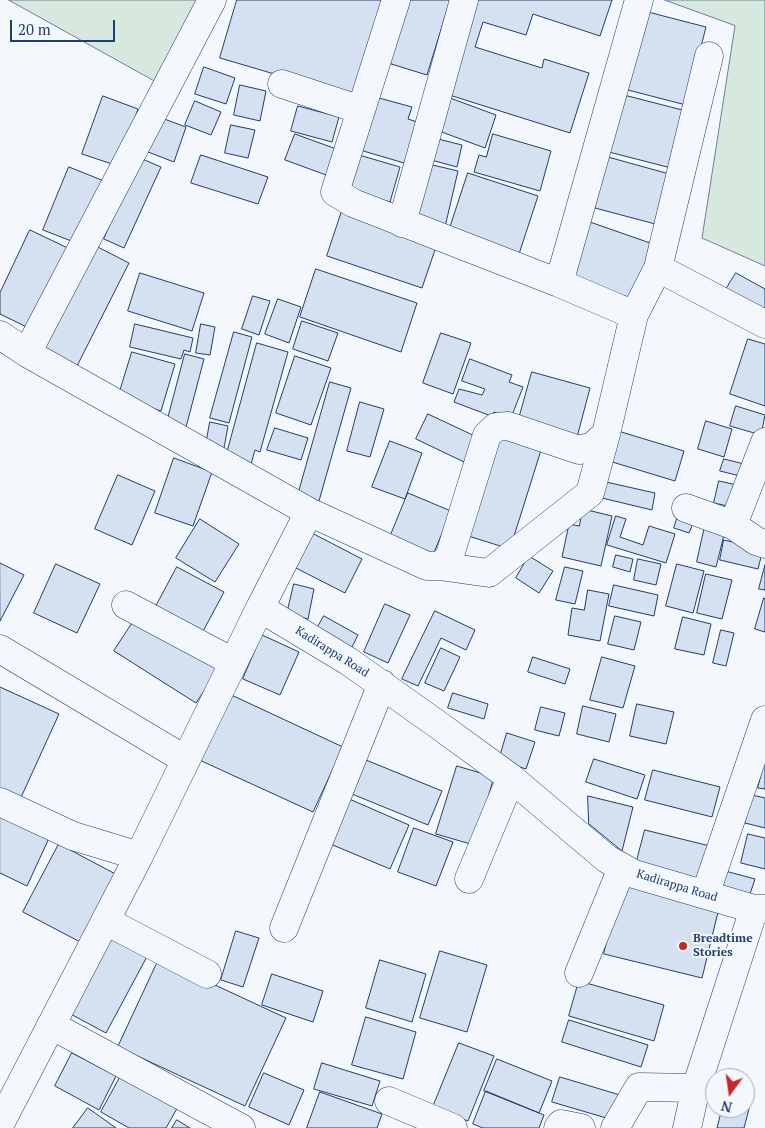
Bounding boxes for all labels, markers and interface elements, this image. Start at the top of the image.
scale bar [12,10,118,42]
text: 20 m [18,19,51,39]
street label: Kadirappa Road [293,624,371,680]
street label: Kadirappa Road [635,867,719,905]
place label: Breadtime Stories [693,932,753,960]
marker: Breadtime Stories [677,940,689,952]
north arrow [705,1068,755,1118]
text: N [719,1097,734,1118]

